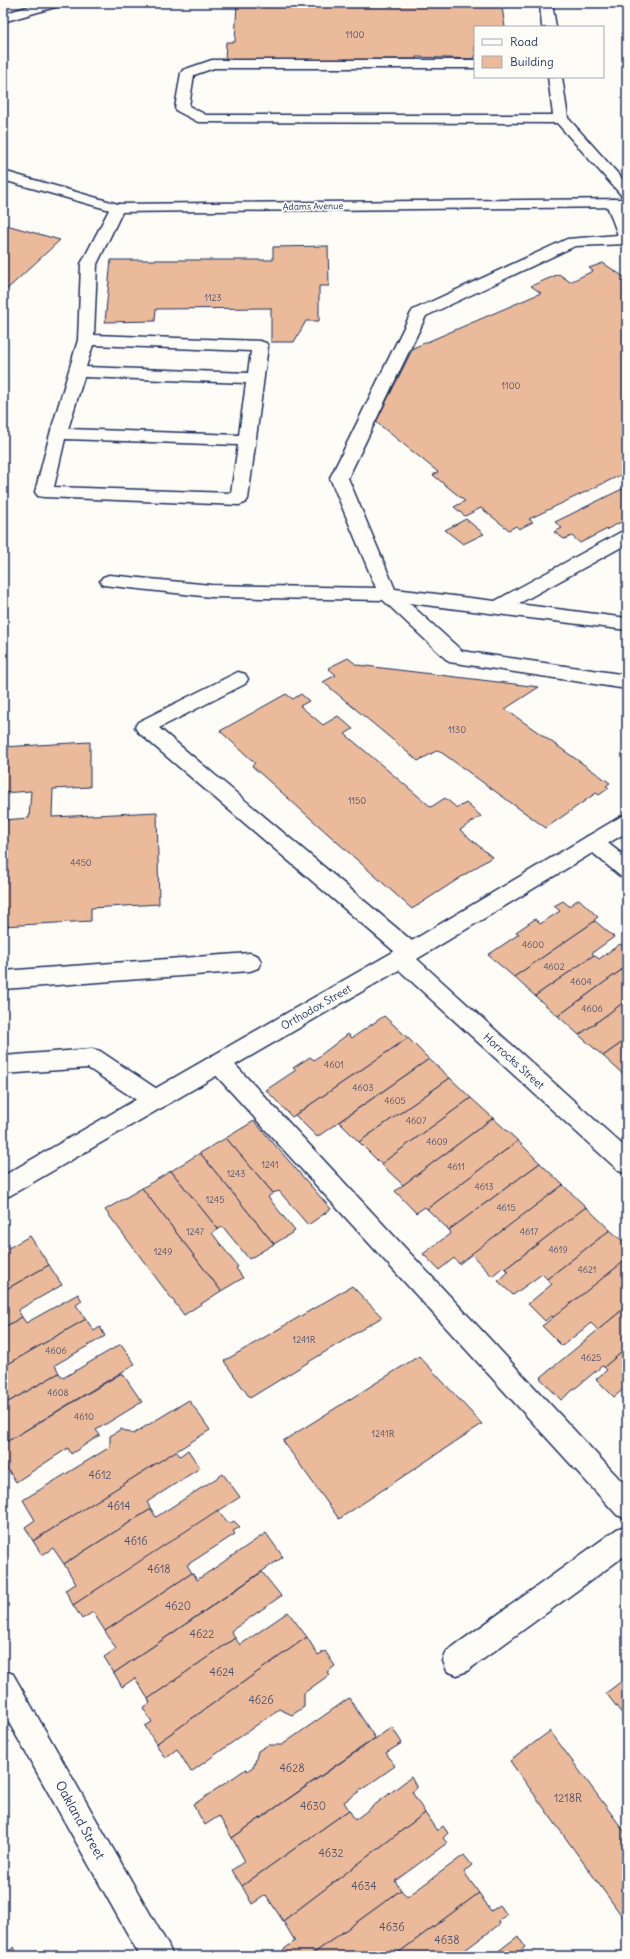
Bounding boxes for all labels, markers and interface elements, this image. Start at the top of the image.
legend [474,26,604,78]
house number: 1100 [346,29,365,40]
text: Road [510,34,538,49]
text: Building [510,54,554,69]
street label: Adams Avenue [283,200,343,212]
house number: 1123 [204,292,222,303]
house number: 1100 [502,380,521,391]
house number: 1130 [448,724,466,735]
house number: 1150 [348,795,366,806]
house number: 4450 [70,857,92,868]
house number: 4600 [522,939,544,950]
house number: 4602 [543,961,565,972]
house number: 4604 [570,976,592,987]
street label: Orthodox Street [278,981,354,1033]
house number: 4606 [581,1003,603,1014]
street label: Horrocks Street [481,1030,548,1092]
house number: 4601 [324,1059,344,1070]
house number: 4603 [352,1082,374,1093]
house number: 4605 [384,1095,406,1106]
house number: 4607 [406,1115,427,1126]
house number: 4609 [426,1136,448,1147]
house number: 1241 [261,1159,279,1170]
house number: 4611 [447,1161,465,1172]
house number: 1243 [227,1168,245,1179]
house number: 4613 [474,1181,494,1192]
house number: 1245 [206,1194,224,1205]
house number: 4615 [496,1202,516,1213]
house number: 1247 [186,1226,205,1237]
house number: 4617 [520,1226,539,1237]
house number: 4619 [548,1244,568,1255]
house number: 1249 [154,1246,172,1257]
house number: 4621 [578,1264,596,1275]
house number: 1241R [293,1334,316,1345]
house number: 4606 [45,1345,67,1356]
house number: 4625 [581,1352,601,1363]
house number: 4608 [47,1387,69,1398]
house number: 4610 [74,1411,94,1422]
house number: 1241R [372,1428,395,1439]
house number: 4612 [88,1468,112,1482]
house number: 4614 [107,1499,131,1513]
house number: 4616 [124,1534,148,1548]
house number: 4618 [147,1562,171,1576]
house number: 4620 [165,1599,191,1613]
house number: 4622 [190,1627,214,1641]
house number: 4624 [210,1665,234,1679]
house number: 4626 [248,1693,274,1707]
house number: 4628 [279,1761,305,1775]
street label: Oakland Street [51,1778,109,1863]
house number: 1218R [554,1791,582,1805]
house number: 4630 [300,1799,326,1813]
house number: 4632 [319,1846,343,1860]
house number: 4634 [351,1879,377,1893]
house number: 4636 [379,1920,405,1934]
house number: 4638 [434,1933,460,1947]

